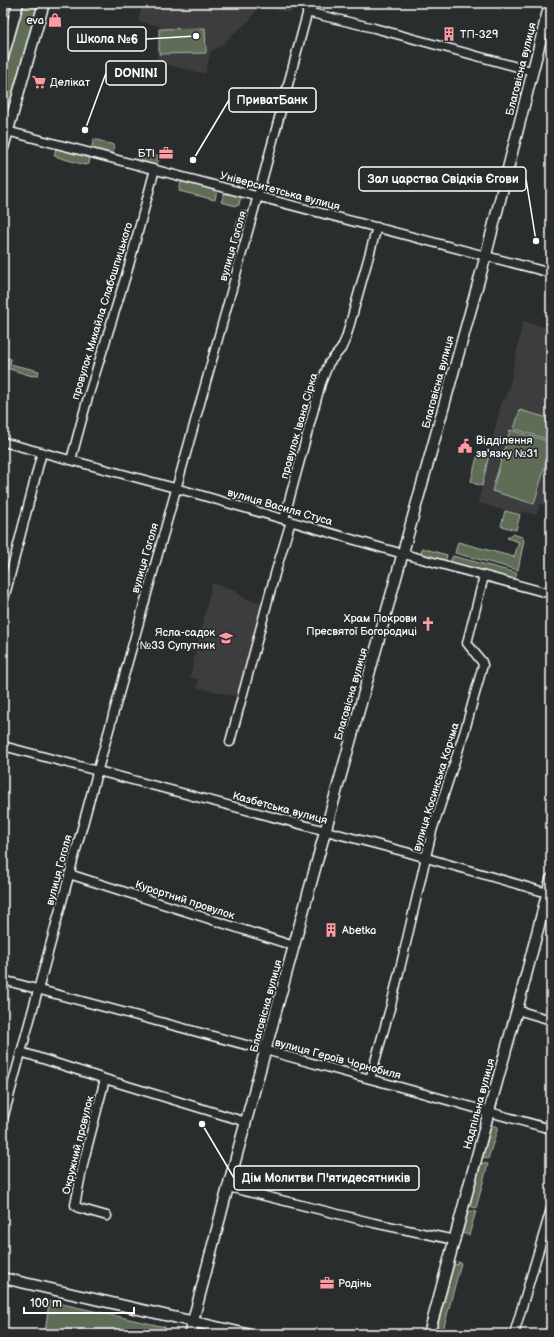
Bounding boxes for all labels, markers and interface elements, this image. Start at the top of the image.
shop icon: eva [47,12,63,28]
place label: eva [26,14,44,27]
street label: Благовісна вулиця [503,21,539,117]
building icon: ТП-329 [441,26,457,42]
callout: Школа №6 [68,27,146,51]
place label: ТП-329 [460,28,498,41]
text: Школа №6 [76,32,138,47]
callout: DONINI [106,61,166,85]
text: DONINI [114,66,158,81]
supermarket icon: Делікат [31,74,47,90]
place label: Делікат [50,76,90,89]
callout: ПриватБанк [229,88,316,112]
text: ПриватБанк [236,93,308,108]
office icon: БТІ [158,145,174,161]
place label: БТІ [138,147,155,160]
callout: Зал царства Свідків Єгови [359,167,526,191]
street label: Університетська вулиця [219,169,341,213]
text: Зал царства Свідків Єгови [367,172,519,187]
street label: вулиця Гоголя [217,209,249,283]
street label: провулок Михайла Слабошпицького [69,221,135,401]
street label: Благовісна вулиця [419,334,457,430]
street label: провулок Івана Сірка [278,371,320,480]
place label: Відділення зв'язку №31 [476,434,538,460]
public building icon: Відділення зв'язку №31 [457,438,473,454]
street label: вулиця Василя Стуса [226,486,334,528]
street label: вулиця Гоголя [129,521,161,595]
place label: Храм Покрови Пресвятої Богородиці [306,612,417,638]
church icon: Храм Покрови Пресвятої Богородиці [420,616,436,632]
place label: Ясла-садок №33 Супутник [139,626,215,652]
school or university icon: Ясла-садок №33 Супутник [218,630,234,646]
street label: Благовісна вулиця [332,646,370,742]
street label: вулиця Косинська Корчма [410,721,462,853]
street label: Казбетська вулиця [231,789,329,827]
street label: вулиця Гоголя [43,833,75,907]
street label: Курортний провулок [134,878,237,922]
building icon: Abetka [323,922,339,938]
place label: Abetka [342,924,376,937]
street label: Благовісна вулиця [247,958,285,1054]
street label: вулиця Героїв Чорнобиля [274,1036,402,1082]
street label: Надпільна вулиця [461,1057,497,1151]
street label: Окружний провулок [59,1094,97,1196]
callout: Дім Молитви П'ятидесятників [234,1166,419,1190]
text: Дім Молитви П'ятидесятників [242,1171,411,1186]
office icon: Родінь [319,1275,335,1291]
place label: Родінь [338,1277,372,1290]
scale bar [24,1289,134,1315]
text: 100 m [30,1296,62,1311]

